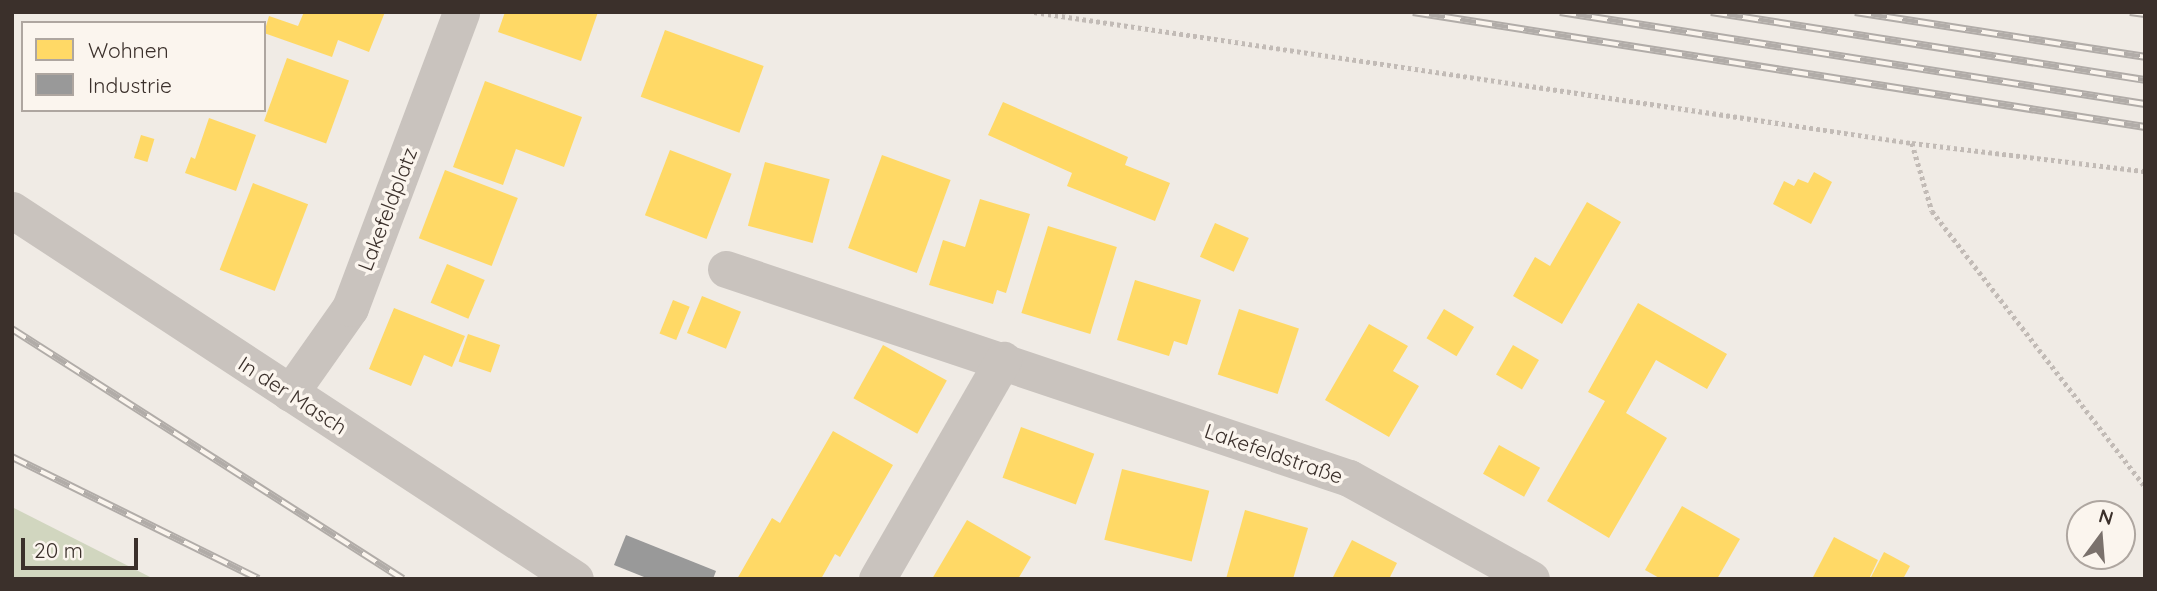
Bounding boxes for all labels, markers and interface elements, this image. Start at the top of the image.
legend [21,21,266,112]
text: Wohnen [88,37,169,63]
text: Industrie [88,72,172,98]
street label: Lakefeldplatz [352,144,422,274]
street label: In der Masch [234,351,352,439]
street label: Lakefeldstraße [1202,418,1346,488]
north arrow [2066,500,2136,570]
text: N [2096,503,2116,530]
scale bar [24,524,142,568]
text: 20 m [34,537,83,563]

